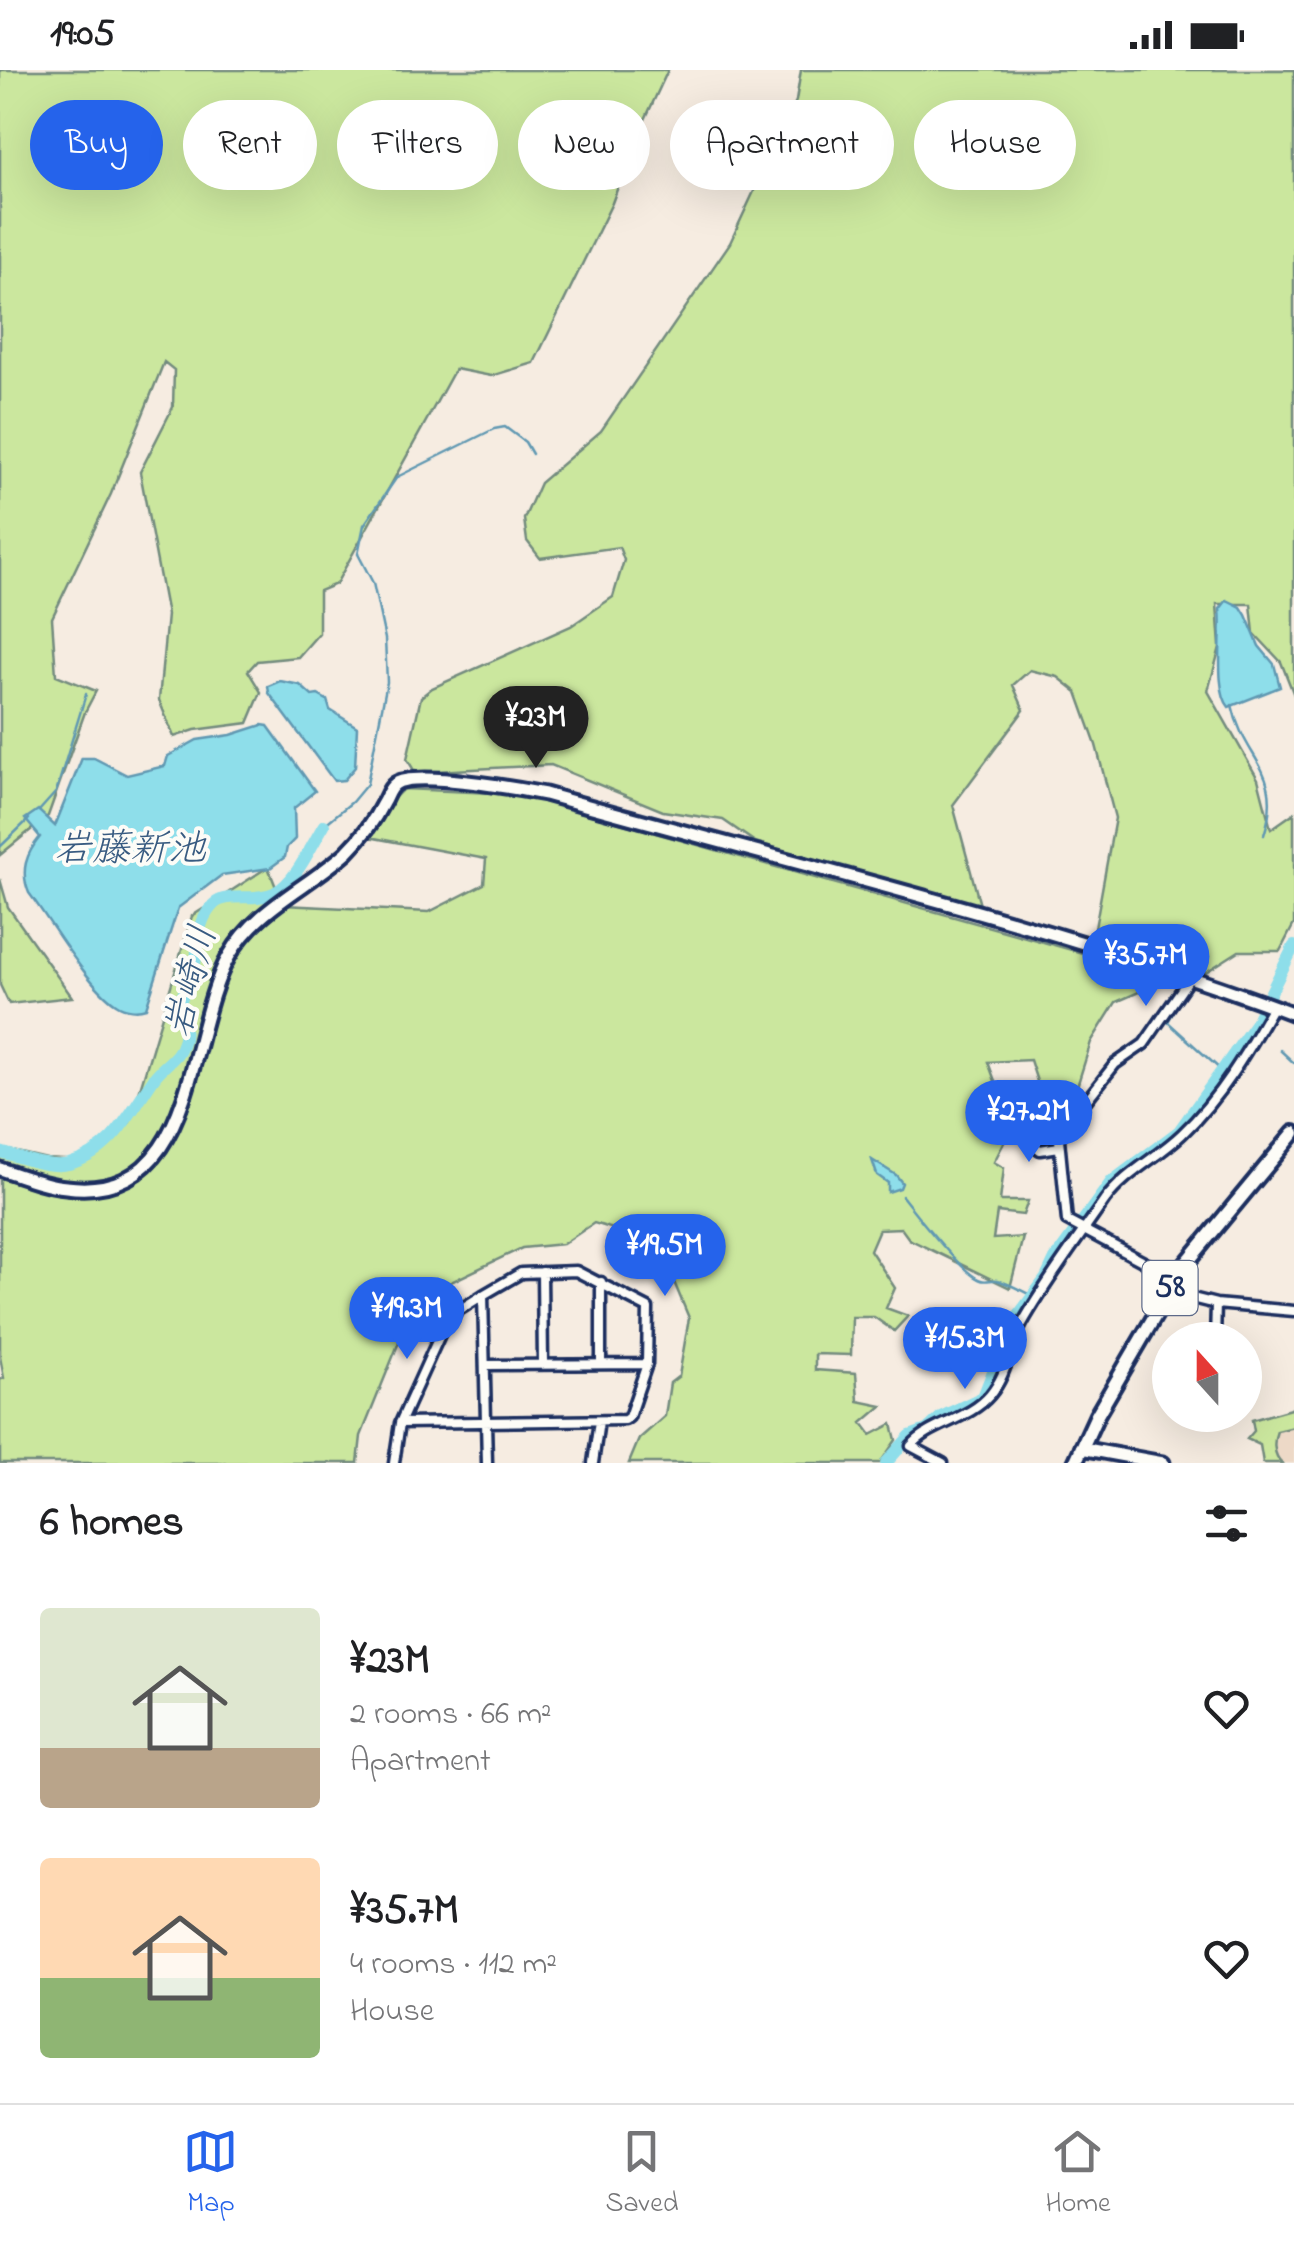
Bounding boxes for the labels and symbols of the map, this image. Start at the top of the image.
pin: ¥23M [477,686,595,771]
water label: 岩藤新池 [54,823,207,879]
water label: 岩崎川 [152,920,234,1044]
pin: ¥35.7M [1065,924,1227,1009]
pin: ¥27.2M [948,1080,1110,1165]
pin: ¥19.5M [584,1214,746,1299]
road number: 58 [1142,1261,1198,1315]
pin: ¥19.3M [326,1277,488,1362]
pin: ¥15.3M [884,1307,1046,1392]
north arrow [1152,1322,1262,1432]

